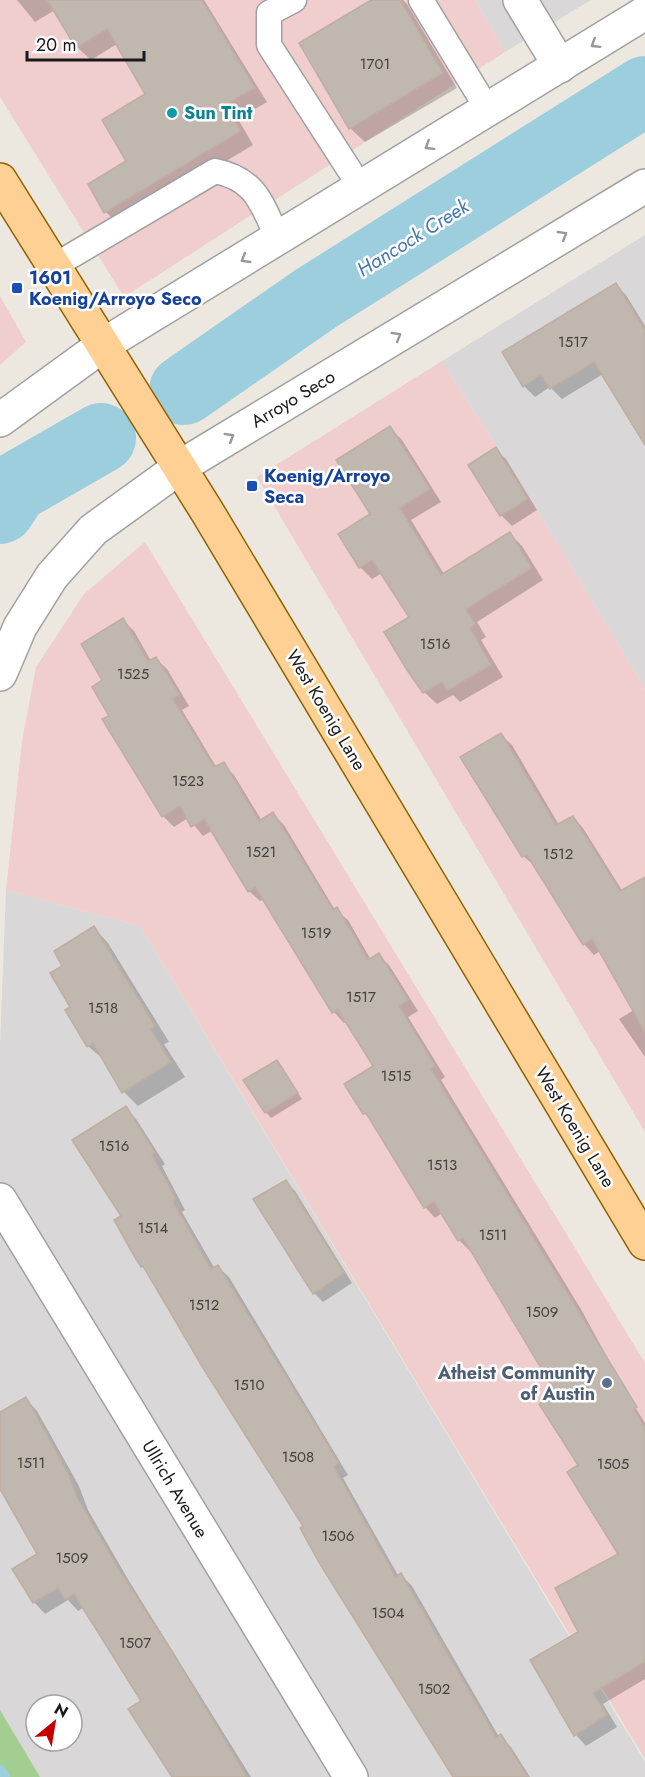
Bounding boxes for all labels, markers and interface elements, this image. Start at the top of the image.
scale bar [27,24,144,62]
text: 20 m [36,32,76,58]
one-way arrow [591,37,601,49]
house number: 1701 [360,53,390,75]
place label: Sun Tint [184,100,253,126]
marker: Sun Tint [165,106,179,120]
one-way arrow [425,139,435,151]
water label: Hancock Creek [351,191,476,284]
one-way arrow [557,231,567,242]
one-way arrow [241,251,251,263]
place label: 1601 Koenig/Arroyo Seco [29,265,202,312]
marker: 1601 Koenig/Arroyo Seco [10,281,24,295]
house number: 1517 [558,331,588,353]
one-way arrow [391,332,401,343]
street label: Arroyo Seco [246,364,340,434]
one-way arrow [224,433,234,444]
place label: Koenig/Arroyo Seca [264,463,391,510]
marker: Koenig/Arroyo Seca [245,479,259,493]
house number: 1516 [420,633,450,655]
street label: West Koenig Lane [280,645,372,775]
house number: 1525 [117,663,149,685]
house number: 1523 [172,770,204,792]
house number: 1521 [246,841,276,863]
house number: 1512 [543,843,573,865]
house number: 1519 [301,922,331,944]
house number: 1517 [346,986,376,1008]
house number: 1518 [88,997,118,1019]
street label: West Koenig Lane [529,1062,621,1192]
house number: 1515 [381,1065,411,1087]
house number: 1516 [99,1135,129,1157]
house number: 1513 [427,1154,457,1176]
house number: 1514 [138,1217,169,1239]
house number: 1511 [479,1224,507,1246]
house number: 1512 [189,1294,219,1316]
house number: 1509 [526,1301,558,1323]
place label: Atheist Community of Austin [437,1360,596,1407]
house number: 1510 [234,1374,264,1396]
marker: Atheist Community of Austin [600,1376,614,1390]
street label: Ullrich Avenue [136,1435,214,1543]
house number: 1508 [282,1446,314,1468]
house number: 1511 [17,1452,45,1474]
house number: 1505 [597,1453,629,1475]
house number: 1506 [322,1525,354,1547]
house number: 1509 [56,1547,88,1569]
house number: 1504 [372,1602,405,1624]
house number: 1507 [119,1632,151,1654]
house number: 1502 [418,1678,450,1700]
north arrow [24,1693,84,1753]
text: N [50,1697,73,1724]

